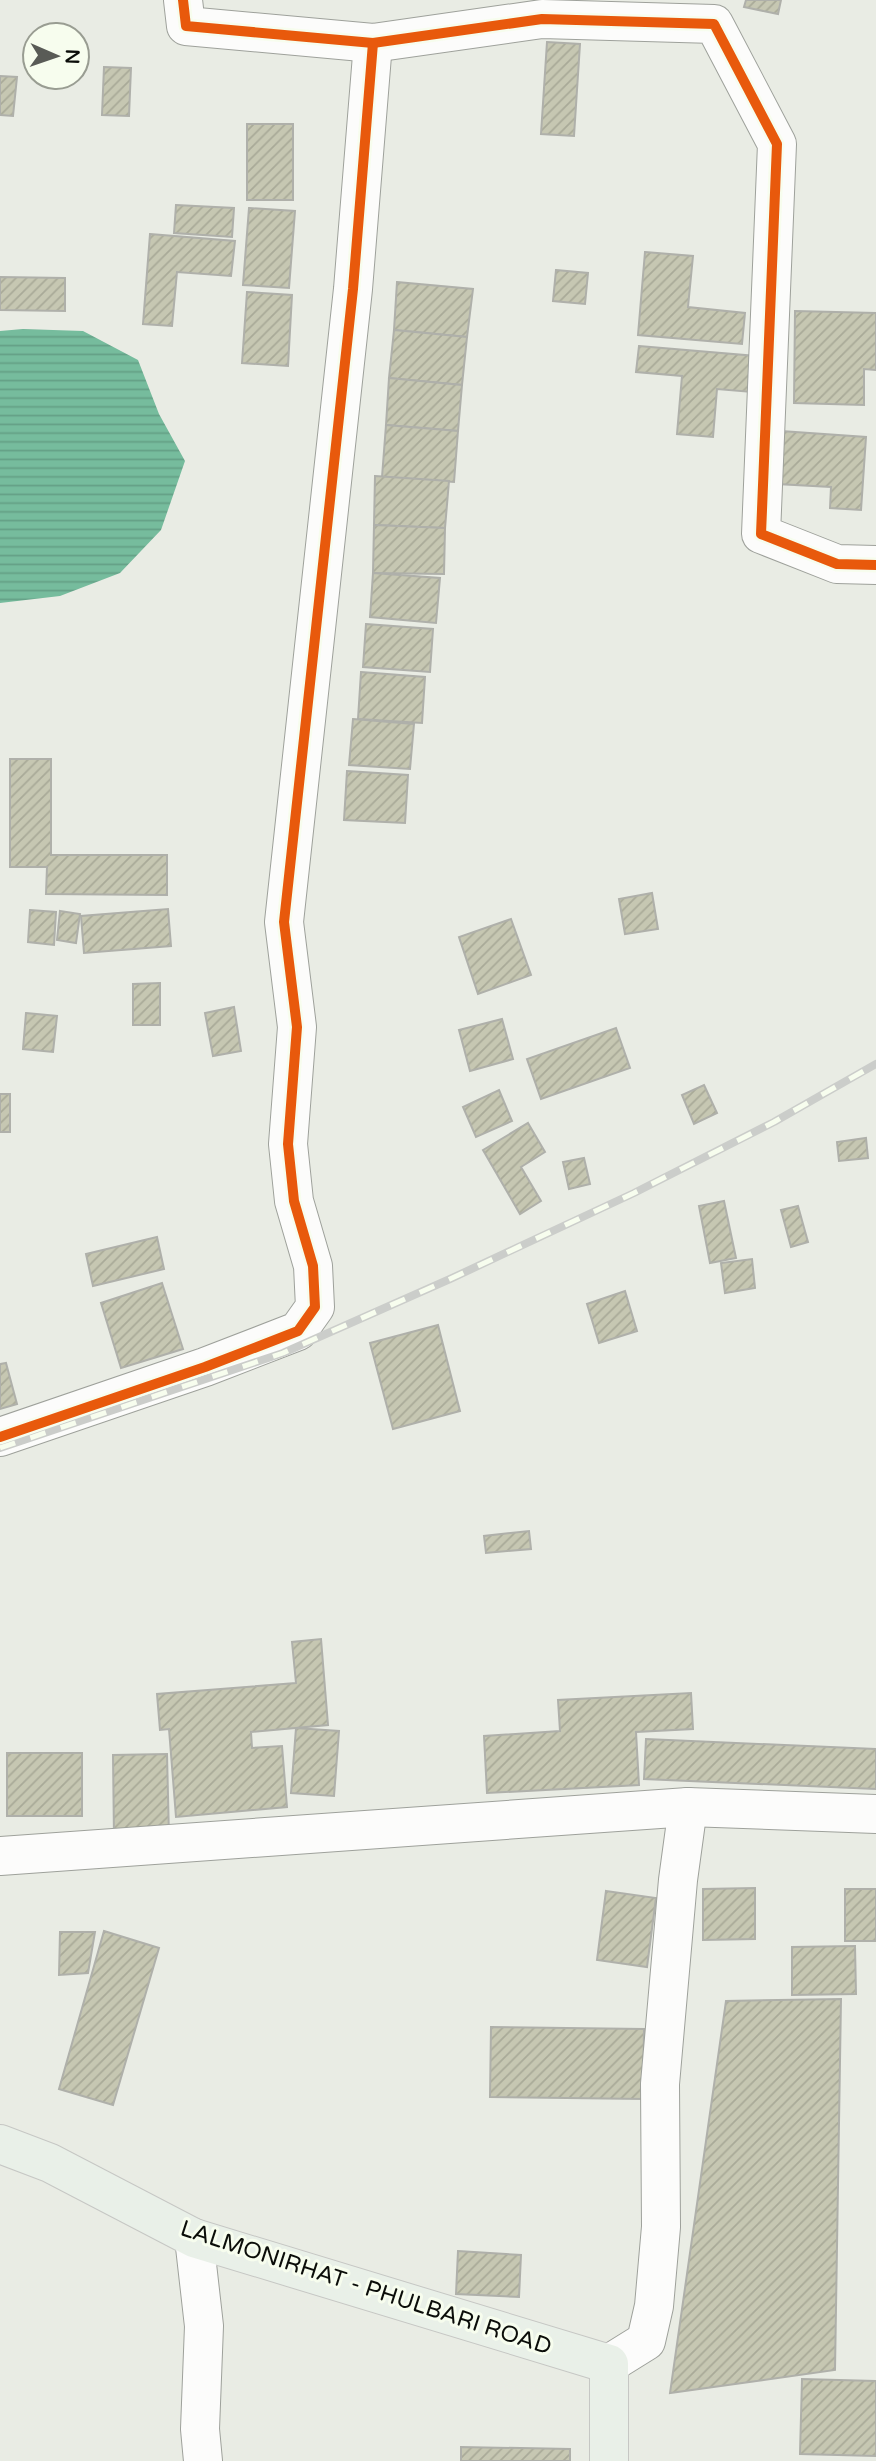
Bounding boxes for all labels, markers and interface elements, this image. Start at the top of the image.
north arrow [21,21,91,91]
text: N [61,49,83,65]
street label: LALMONIRHAT - PHULBARI ROAD [177,2215,555,2361]

